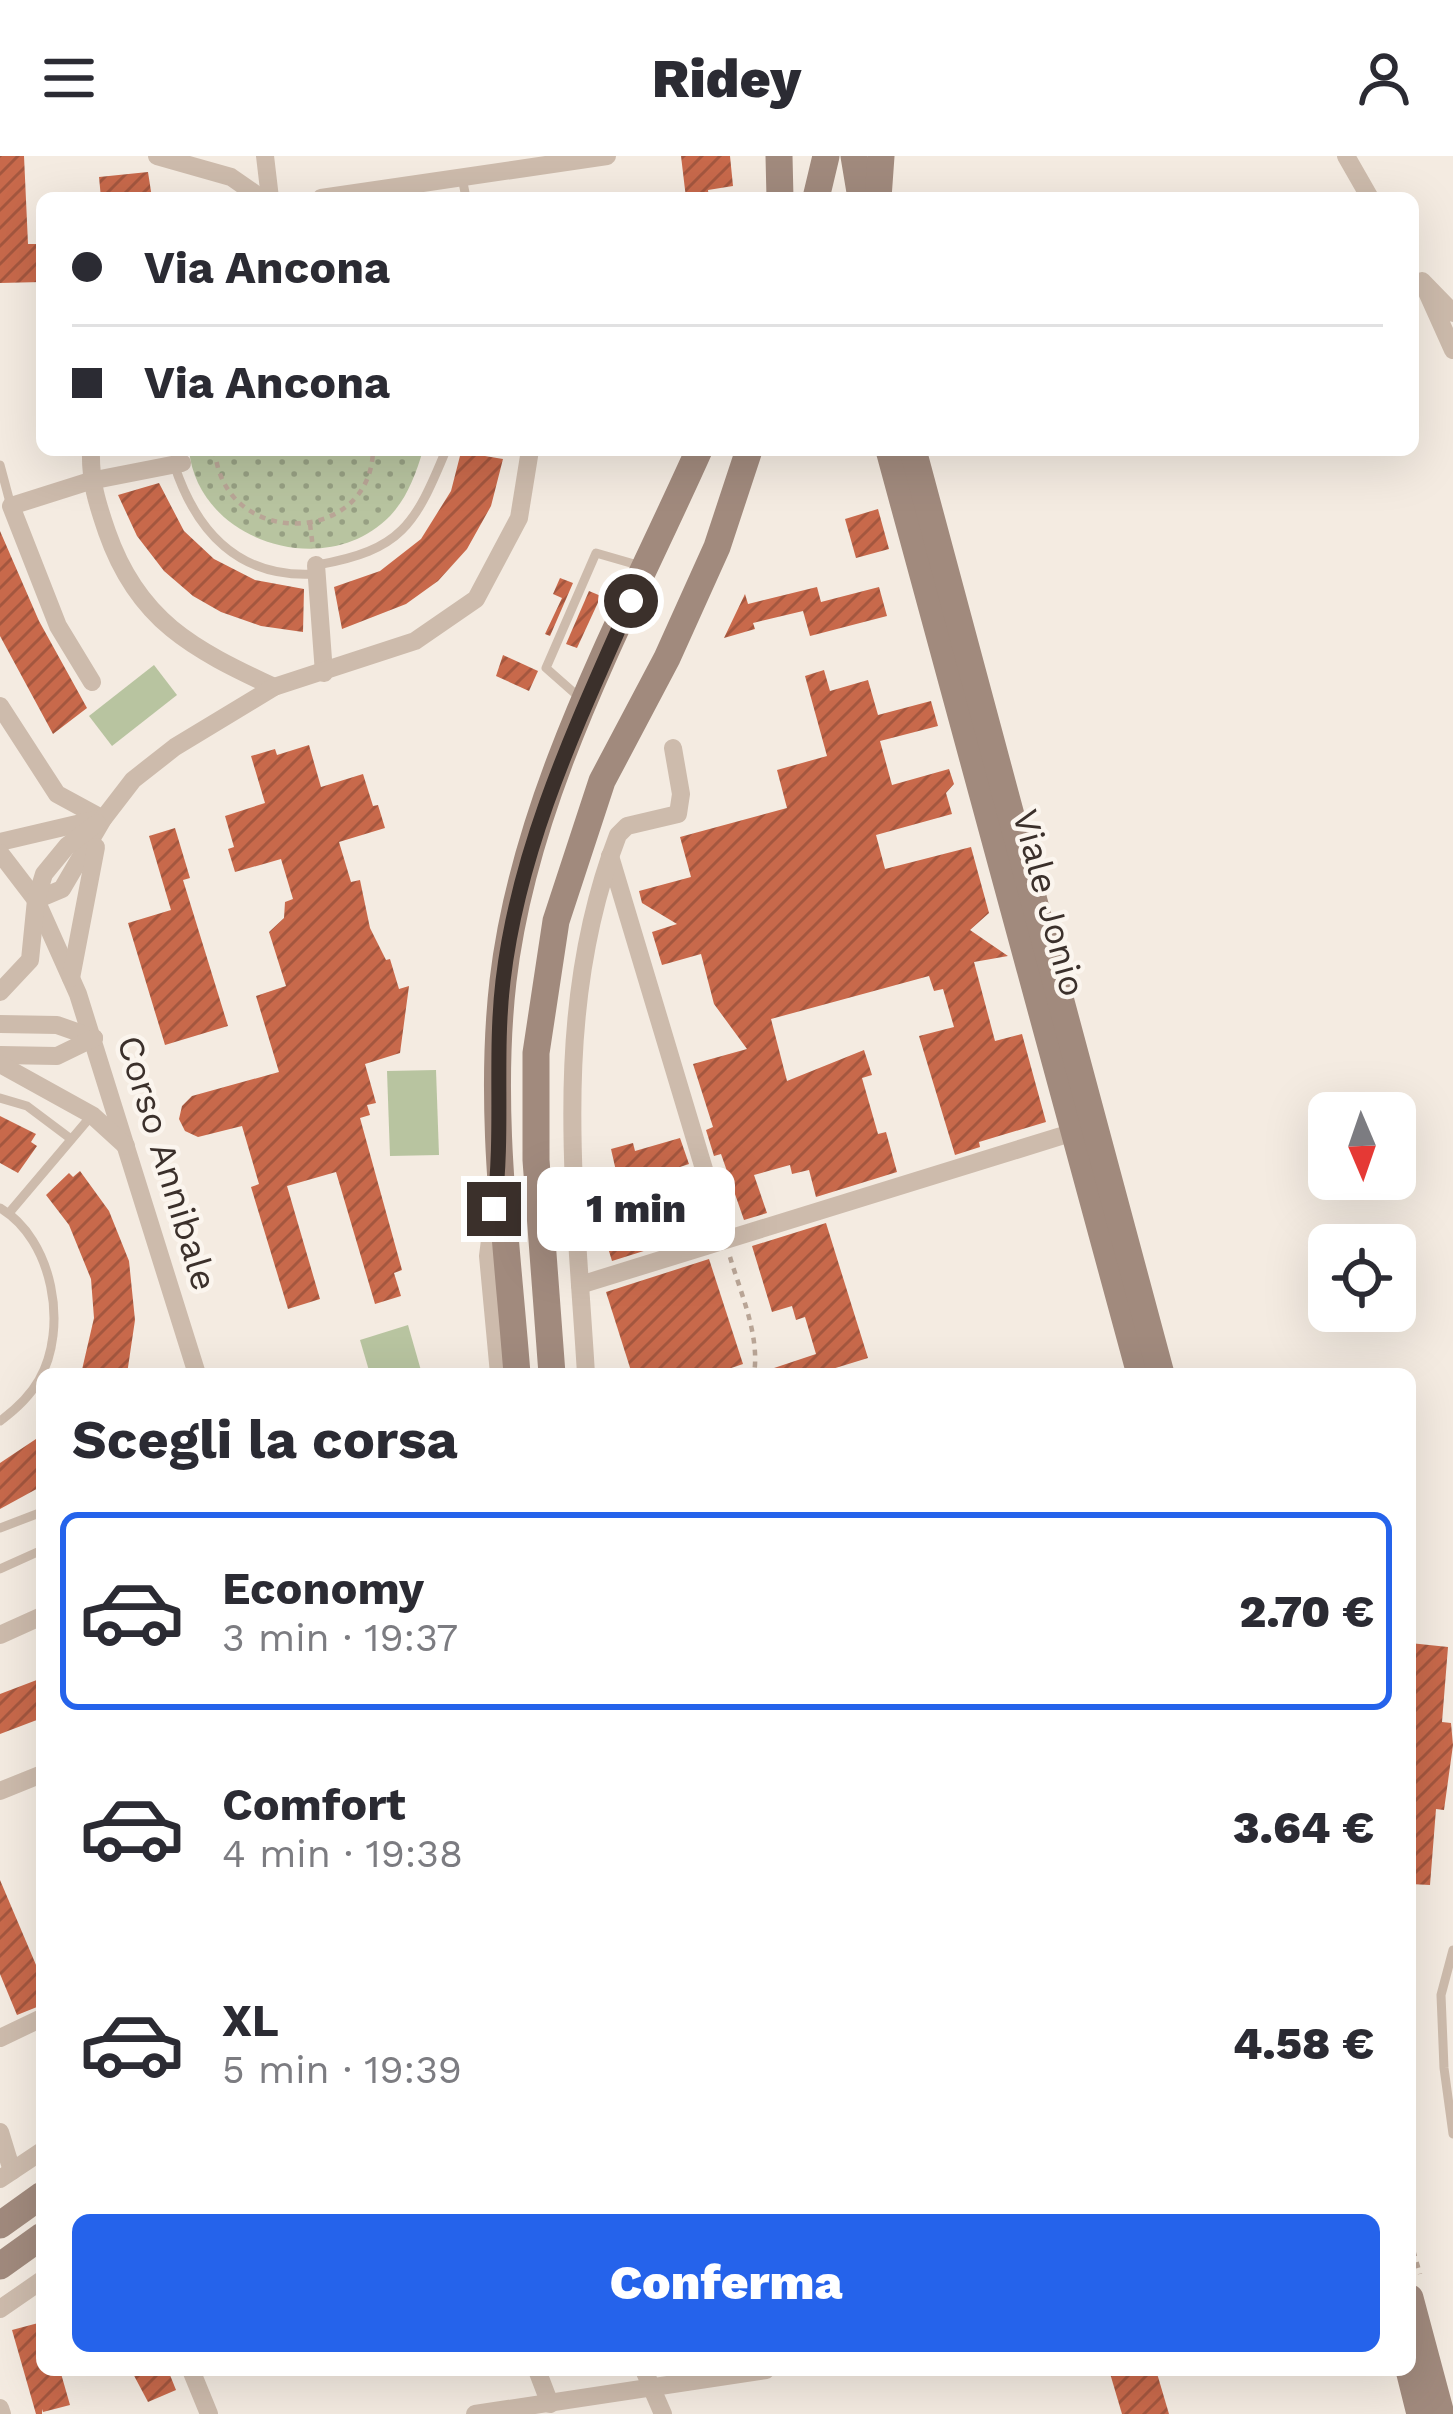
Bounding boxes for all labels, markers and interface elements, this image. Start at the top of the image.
icon: menu [36,45,102,111]
icon: person [1351,45,1417,111]
text: Ridey [652,47,801,110]
text: Via Ancona [144,241,390,294]
text: Via Ancona [144,356,390,409]
route start [604,574,658,628]
street label: Viale Jonio [1004,805,1094,1001]
street label: Corso Annibale [108,1030,226,1296]
north arrow [1308,1092,1416,1200]
map controls [1308,1092,1416,1332]
callout: 1 min [536,1167,734,1251]
route end [467,1182,521,1236]
text: 1 min [586,1186,686,1231]
button: locate [1308,1224,1416,1332]
text: Scegli la corsa [72,1408,458,1471]
icon: car [78,1557,186,1665]
text: Economy [222,1562,424,1615]
text: 2.70 € [1239,1585,1374,1638]
text: 3 min · 19:37 [222,1615,458,1660]
icon: car [78,1773,186,1881]
text: Comfort [222,1778,406,1831]
text: 3.64 € [1233,1801,1374,1854]
text: 4 min · 19:38 [222,1831,463,1876]
icon: car [78,1989,186,2097]
text: XL [222,1994,279,2047]
text: 4.58 € [1233,2017,1374,2070]
text: 5 min · 19:39 [222,2047,462,2092]
button: Conferma [72,2214,1380,2352]

